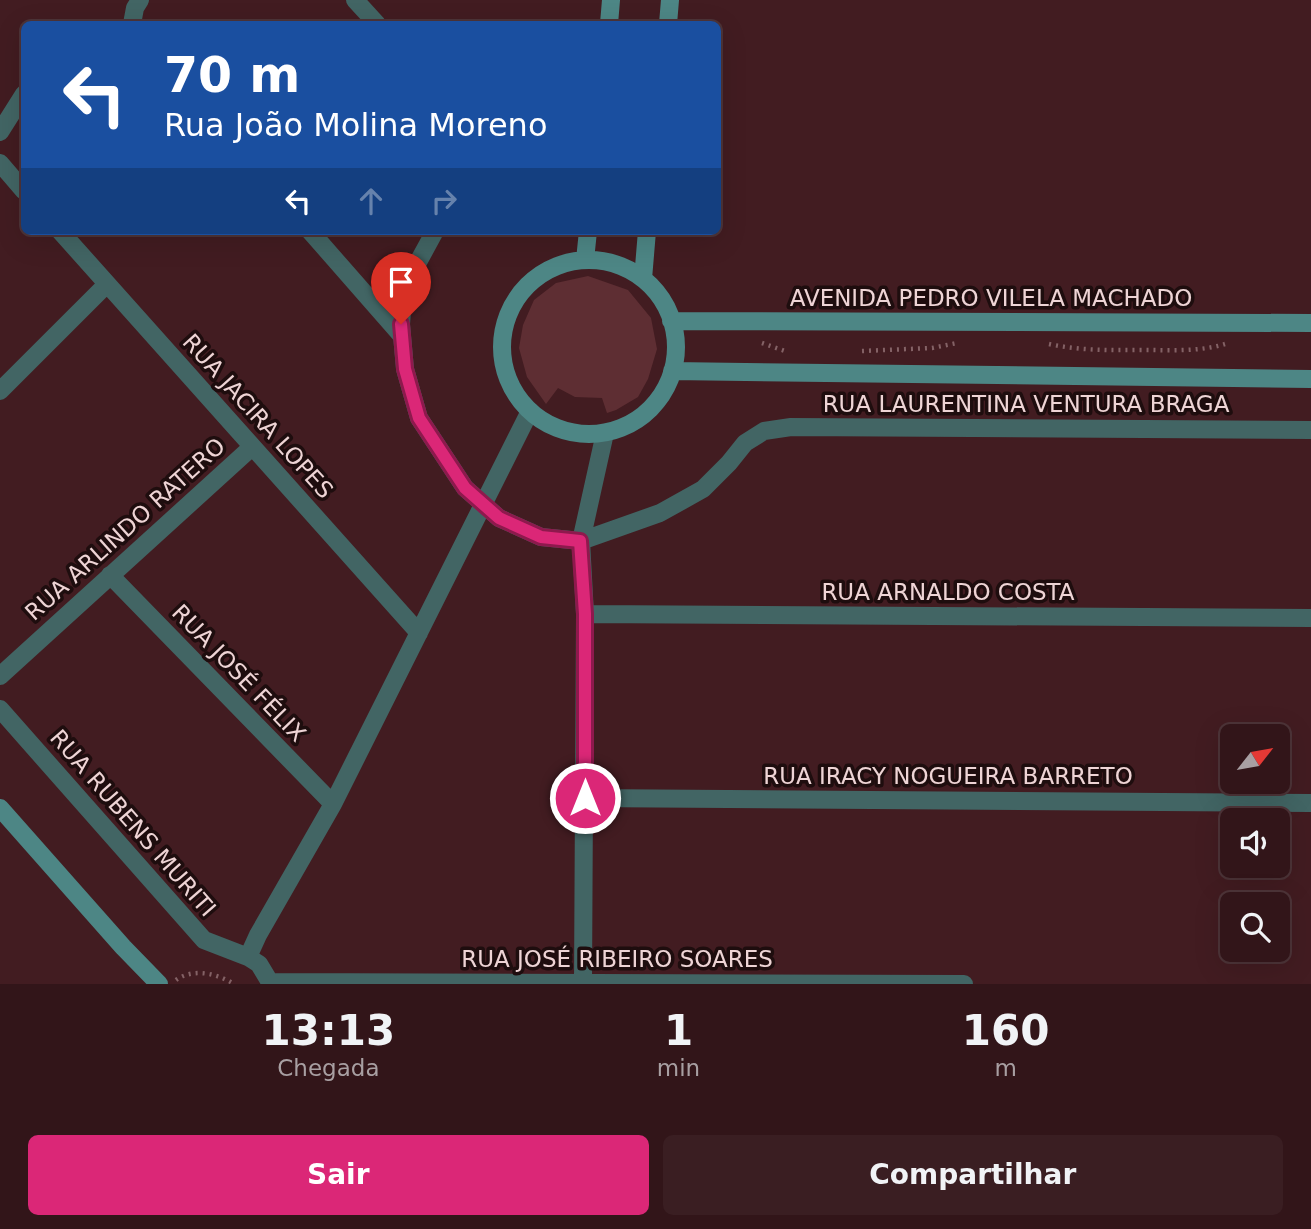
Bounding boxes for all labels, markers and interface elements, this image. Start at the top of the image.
text: 70 m [164,47,300,104]
icon: left [49,49,140,140]
text: Rua João Molina Moreno [164,106,547,144]
icon: left [279,182,317,220]
icon: ahead [352,182,390,220]
icon: right [425,182,463,220]
pin [371,252,431,324]
icon: arrive [382,263,420,301]
street label: AVENIDA PEDRO VILELA MACHADO [790,285,1192,311]
street label: RUA JACIRA LOPES [178,329,338,503]
street label: RUA LAURENTINA VENTURA BRAGA [823,391,1230,417]
street label: RUA ARLINDO RATERO [20,433,230,625]
street label: RUA ARNALDO COSTA [821,579,1075,605]
street label: RUA JOSÉ FÉLIX [167,598,312,747]
north arrow [1220,724,1290,794]
map controls [1220,724,1290,962]
street label: RUA RUBENS MURITI [45,725,221,921]
position arrow [548,761,622,835]
street label: RUA IRACY NOGUEIRA BARRETO [763,763,1133,789]
button: sound [1220,808,1290,878]
button: search [1220,892,1290,962]
street label: RUA JOSÉ RIBEIRO SOARES [461,945,773,972]
text: 13:13 [262,1006,395,1055]
text: 1 [664,1006,693,1055]
text: 160 [962,1006,1049,1055]
text: Chegada [277,1055,380,1081]
text: min [657,1055,700,1081]
text: m [994,1055,1017,1081]
button: Sair [28,1135,649,1215]
button: Compartilhar [663,1135,1283,1215]

